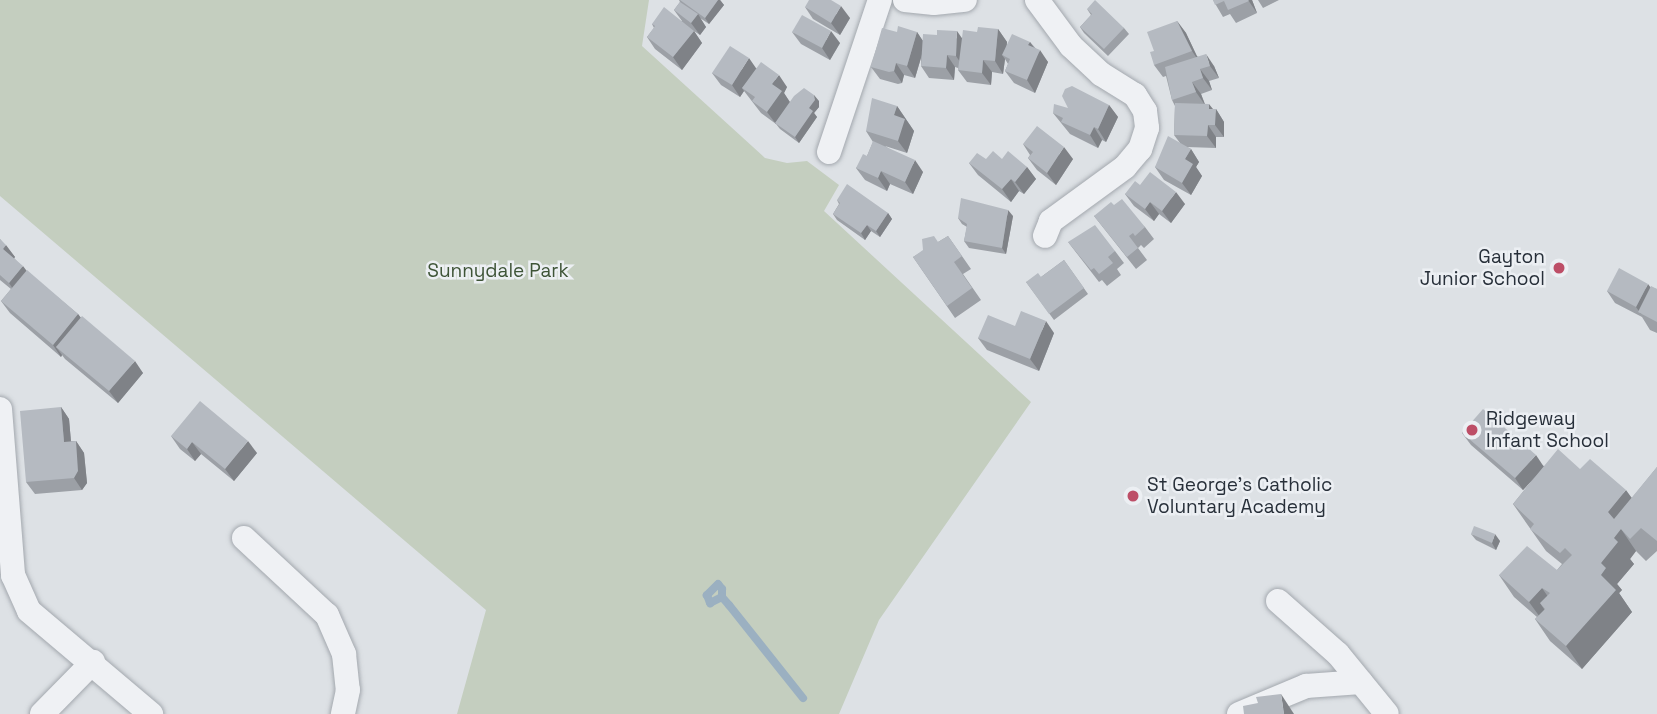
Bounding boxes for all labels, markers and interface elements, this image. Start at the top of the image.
place label: Gayton Junior School [1420,246,1545,290]
park label: Sunnydale Park [427,260,569,282]
marker: Gayton Junior School [1551,260,1567,276]
place label: Ridgeway Infant School [1486,408,1609,452]
marker: Ridgeway Infant School [1464,422,1480,438]
place label: St George's Catholic Voluntary Academy [1147,474,1332,518]
marker: St George's Catholic Voluntary Academy [1125,488,1141,504]

